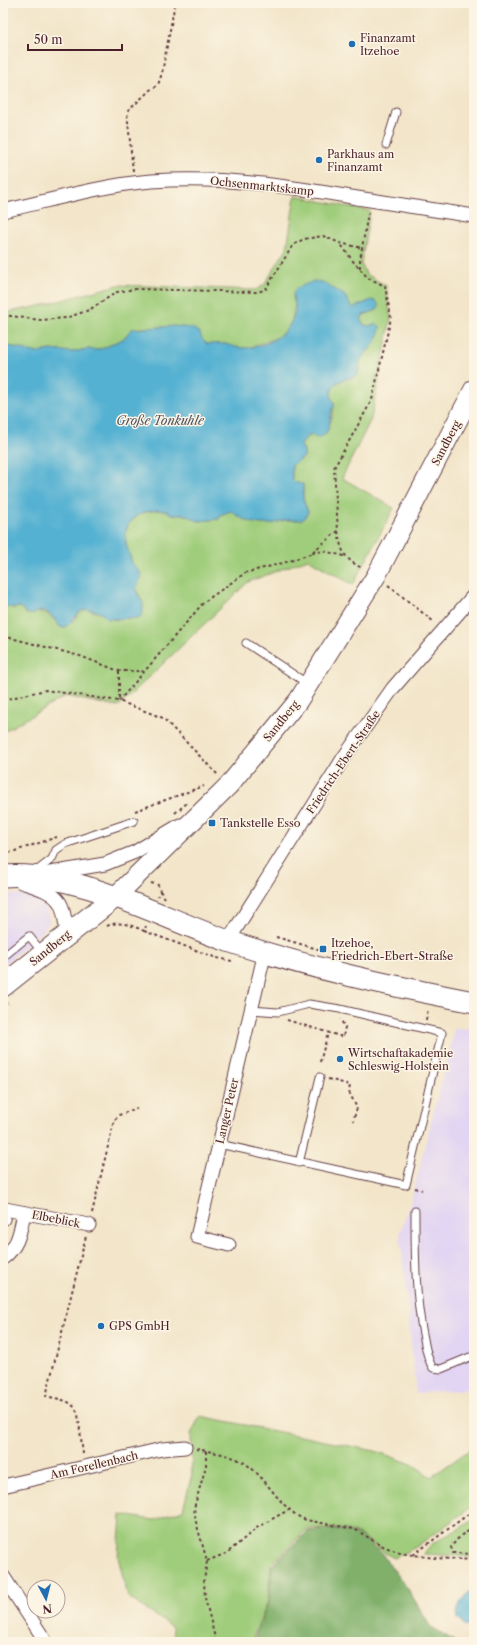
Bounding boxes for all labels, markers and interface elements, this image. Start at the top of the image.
scale bar [28,26,122,52]
place label: Finanzamt Itzehoe [360,31,416,58]
text: 50 m [34,32,63,47]
marker: Finanzamt Itzehoe [347,39,357,49]
place label: Parkhaus am Finanzamt [327,147,395,174]
marker: Parkhaus am Finanzamt [314,155,324,165]
street label: Ochsenmarktskamp [209,174,315,198]
water label: Große Tonkuhle [116,413,205,428]
street label: Sandberg [428,418,464,468]
street label: Sandberg [260,697,302,744]
street label: Friedrich-Ebert-Straße [303,707,383,817]
place label: Tankstelle Esso [220,816,301,830]
marker: Tankstelle Esso [207,818,217,828]
street label: Sandberg [27,927,74,969]
place label: Itzehoe, Friedrich-Ebert-Straße [331,936,453,963]
marker: Itzehoe, Friedrich-Ebert-Straße [318,944,328,954]
place label: Wirtschaftakademie Schleswig-Holstein [347,1046,453,1073]
marker: Wirtschaftakademie Schleswig-Holstein [335,1054,345,1064]
street label: Langer Peter [213,1076,241,1145]
street label: Elbeblick [31,1207,82,1231]
place label: GPS GmbH [109,1319,170,1333]
marker: GPS GmbH [96,1321,106,1331]
street label: Am Forellenbach [48,1448,140,1482]
north arrow [26,1579,66,1619]
text: N [41,1601,53,1617]

